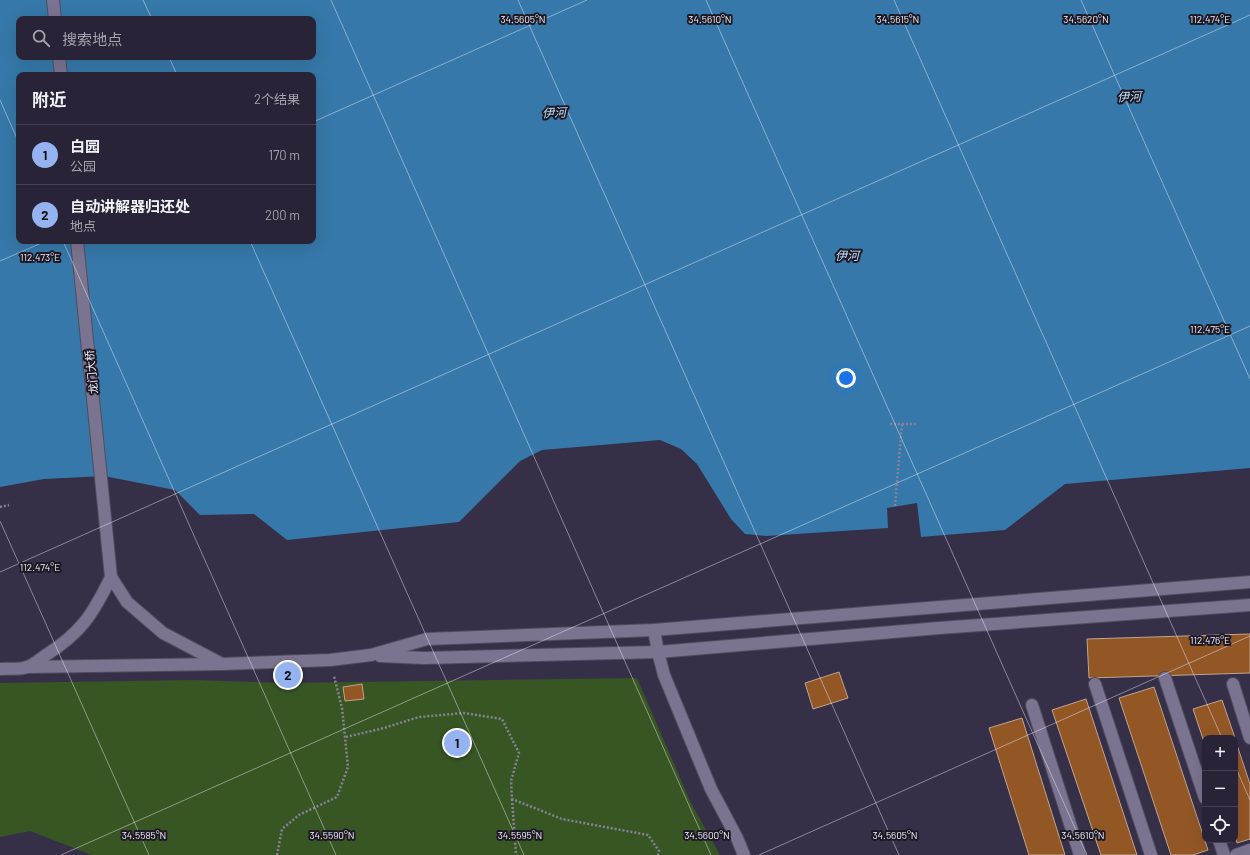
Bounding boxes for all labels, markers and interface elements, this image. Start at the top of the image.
text: 34.5605°N [500,13,546,25]
text: 34.5610°N [688,13,732,25]
text: 34.5615°N [877,13,919,25]
text: 34.5620°N [1063,13,1109,25]
text: 112.474°E [1190,13,1230,25]
search box [16,16,316,60]
icon: search [30,27,52,49]
text: 搜索地点 [62,30,122,48]
text: 附近 [32,89,66,109]
water label: 伊河 [1117,89,1143,103]
text: 2个结果 [254,91,300,107]
water label: 伊河 [542,105,568,119]
text: 白园 [70,137,100,155]
text: 1 [43,147,47,163]
text: 170 m [269,147,300,163]
text: 公园 [70,158,96,174]
text: 自动讲解器归还处 [70,197,190,215]
text: 2 [41,207,49,223]
text: 200 m [265,207,300,223]
text: 地点 [70,218,96,234]
water label: 伊河 [835,248,861,262]
text: 112.473°E [20,251,60,263]
text: 112.475°E [1190,323,1230,335]
street label: 龙门大桥 [82,349,100,395]
your location [836,368,856,388]
text: 112.474°E [20,561,60,573]
text: 112.476°E [1190,634,1230,646]
pin: 2 [275,660,301,690]
pin: 1 [444,728,470,758]
map controls [1202,735,1238,843]
button: + [1202,735,1238,771]
button: − [1202,771,1238,807]
button: locate [1202,807,1238,843]
text: 34.5585°N [122,829,166,841]
text: 34.5590°N [309,829,355,841]
text: 34.5595°N [498,829,542,841]
text: 34.5600°N [684,829,730,841]
text: 34.5605°N [872,829,918,841]
text: 34.5610°N [1061,829,1105,841]

